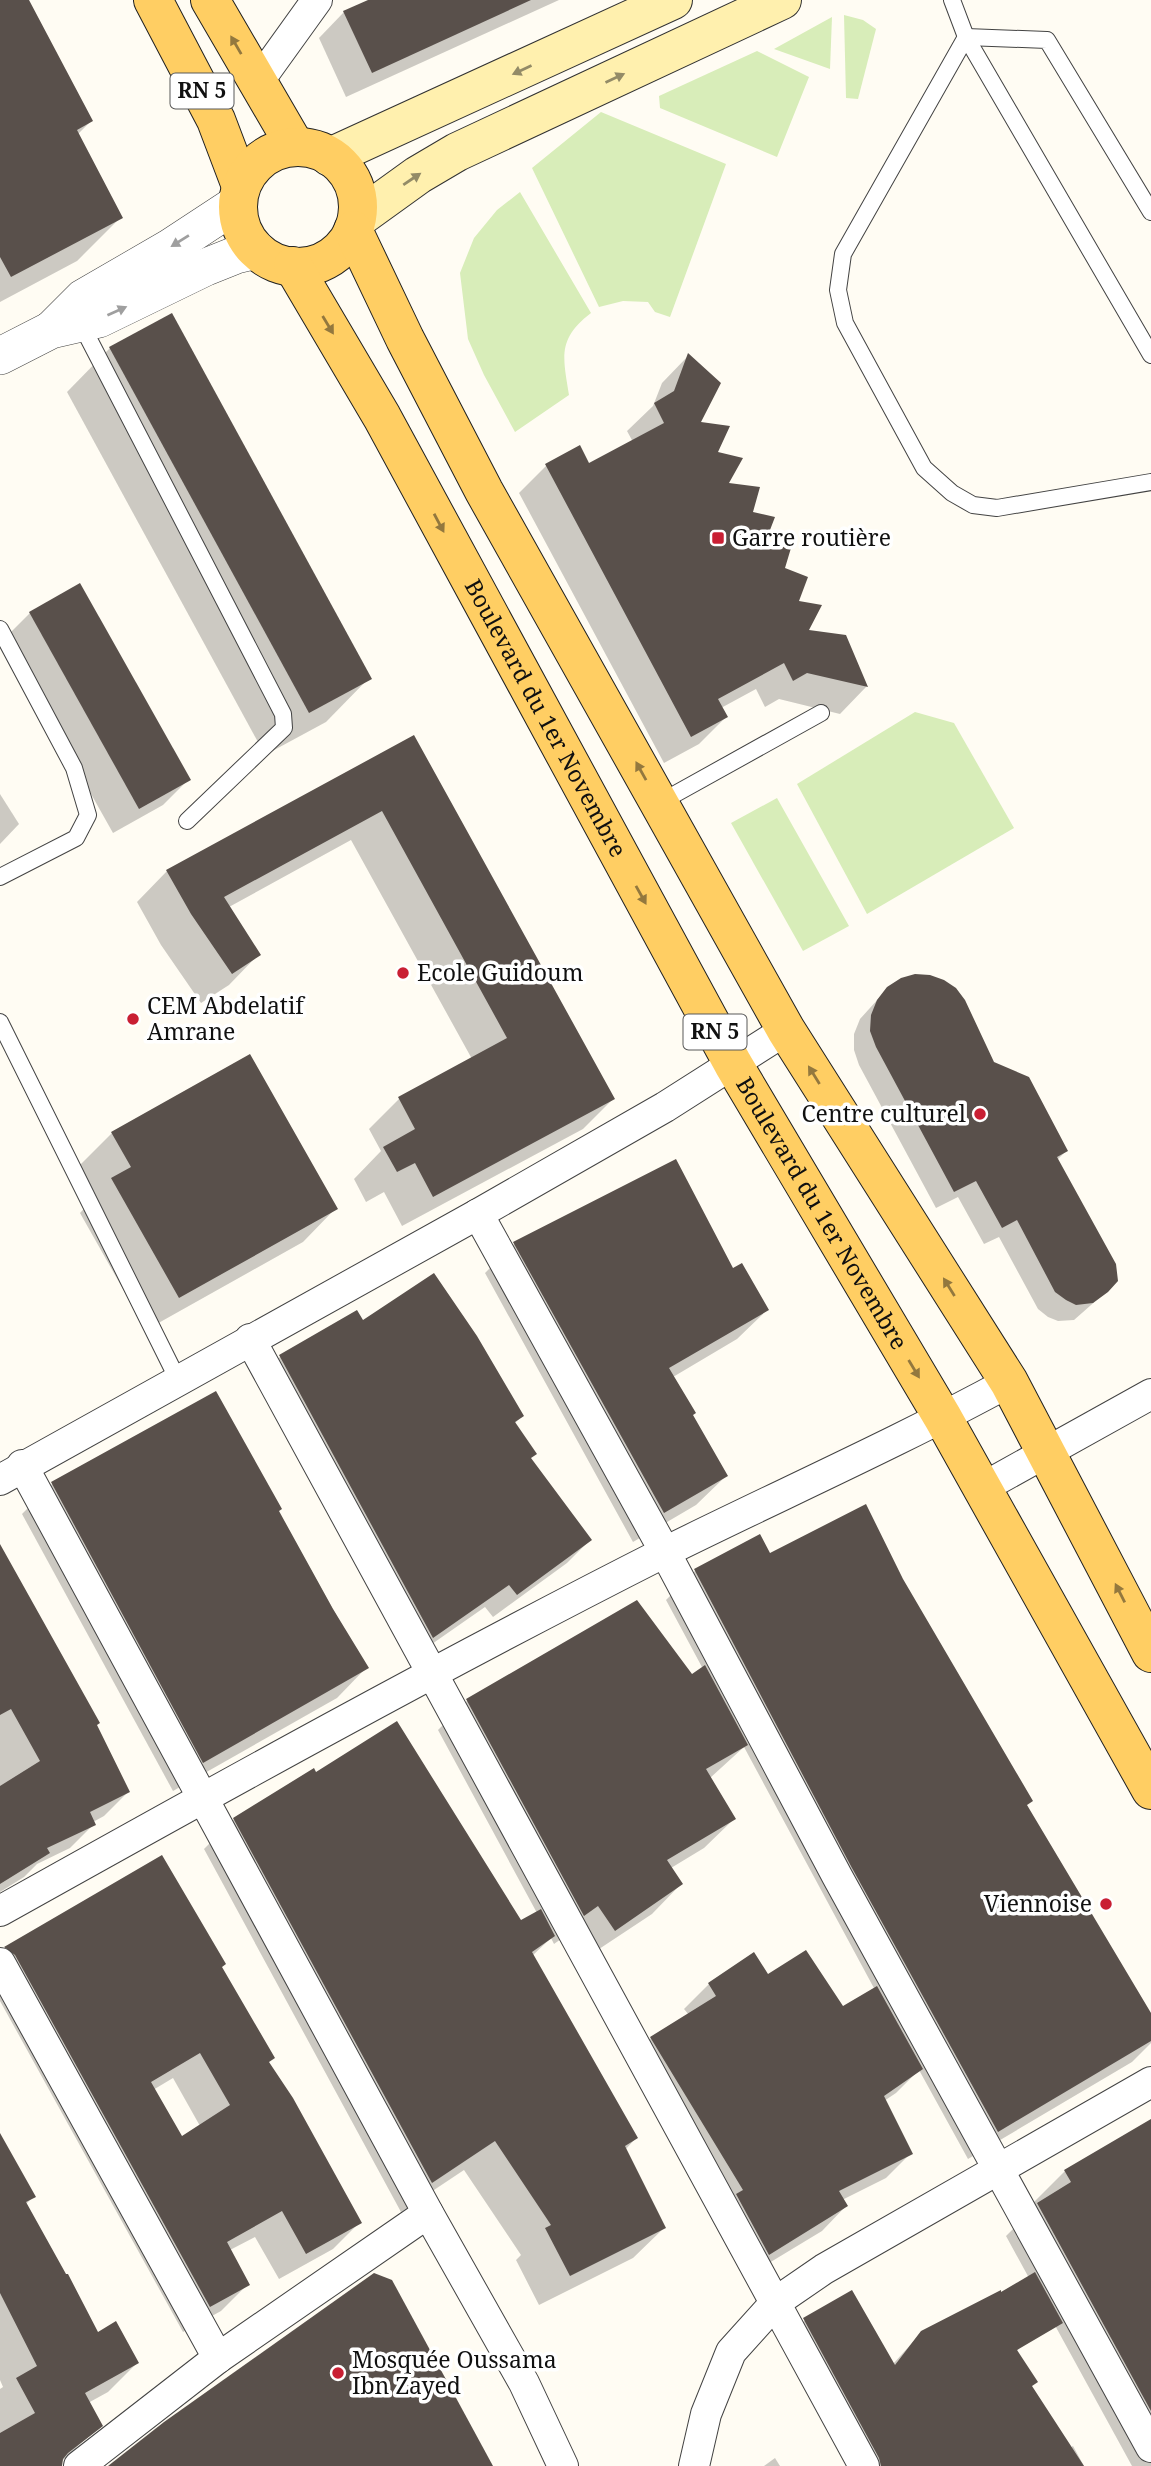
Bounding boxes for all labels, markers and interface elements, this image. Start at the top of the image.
one-way arrow [230,35,243,54]
one-way arrow [512,64,532,76]
one-way arrow [605,72,625,84]
road number: RN 5 [170,74,234,108]
one-way arrow [402,173,422,186]
one-way arrow [171,234,190,247]
one-way arrow [106,305,127,316]
one-way arrow [322,315,335,334]
one-way arrow [434,513,445,533]
place label: Garre routière [732,521,891,553]
marker: Garre routière [710,530,726,546]
street label: Boulevard du 1er Novembre [458,573,635,862]
one-way arrow [635,761,647,781]
one-way arrow [635,886,647,905]
place label: Ecole Guidoum [417,956,584,988]
marker: Ecole Guidoum [395,965,411,981]
place label: CEM Abdelatif Amrane [147,989,306,1047]
marker: CEM Abdelatif Amrane [125,1011,141,1027]
road number: RN 5 [684,1014,746,1050]
one-way arrow [808,1065,821,1084]
street label: Boulevard du 1er Novembre [729,1071,916,1355]
place label: Centre culturel [802,1097,966,1129]
marker: Centre culturel [972,1106,988,1122]
one-way arrow [943,1278,956,1297]
one-way arrow [907,1359,920,1378]
one-way arrow [1114,1583,1125,1603]
place label: Viennoise [984,1887,1092,1919]
marker: Viennoise [1098,1896,1114,1912]
place label: Mosquée Oussama Ibn Zayed [352,2343,557,2401]
marker: Mosquée Oussama Ibn Zayed [330,2365,346,2381]

